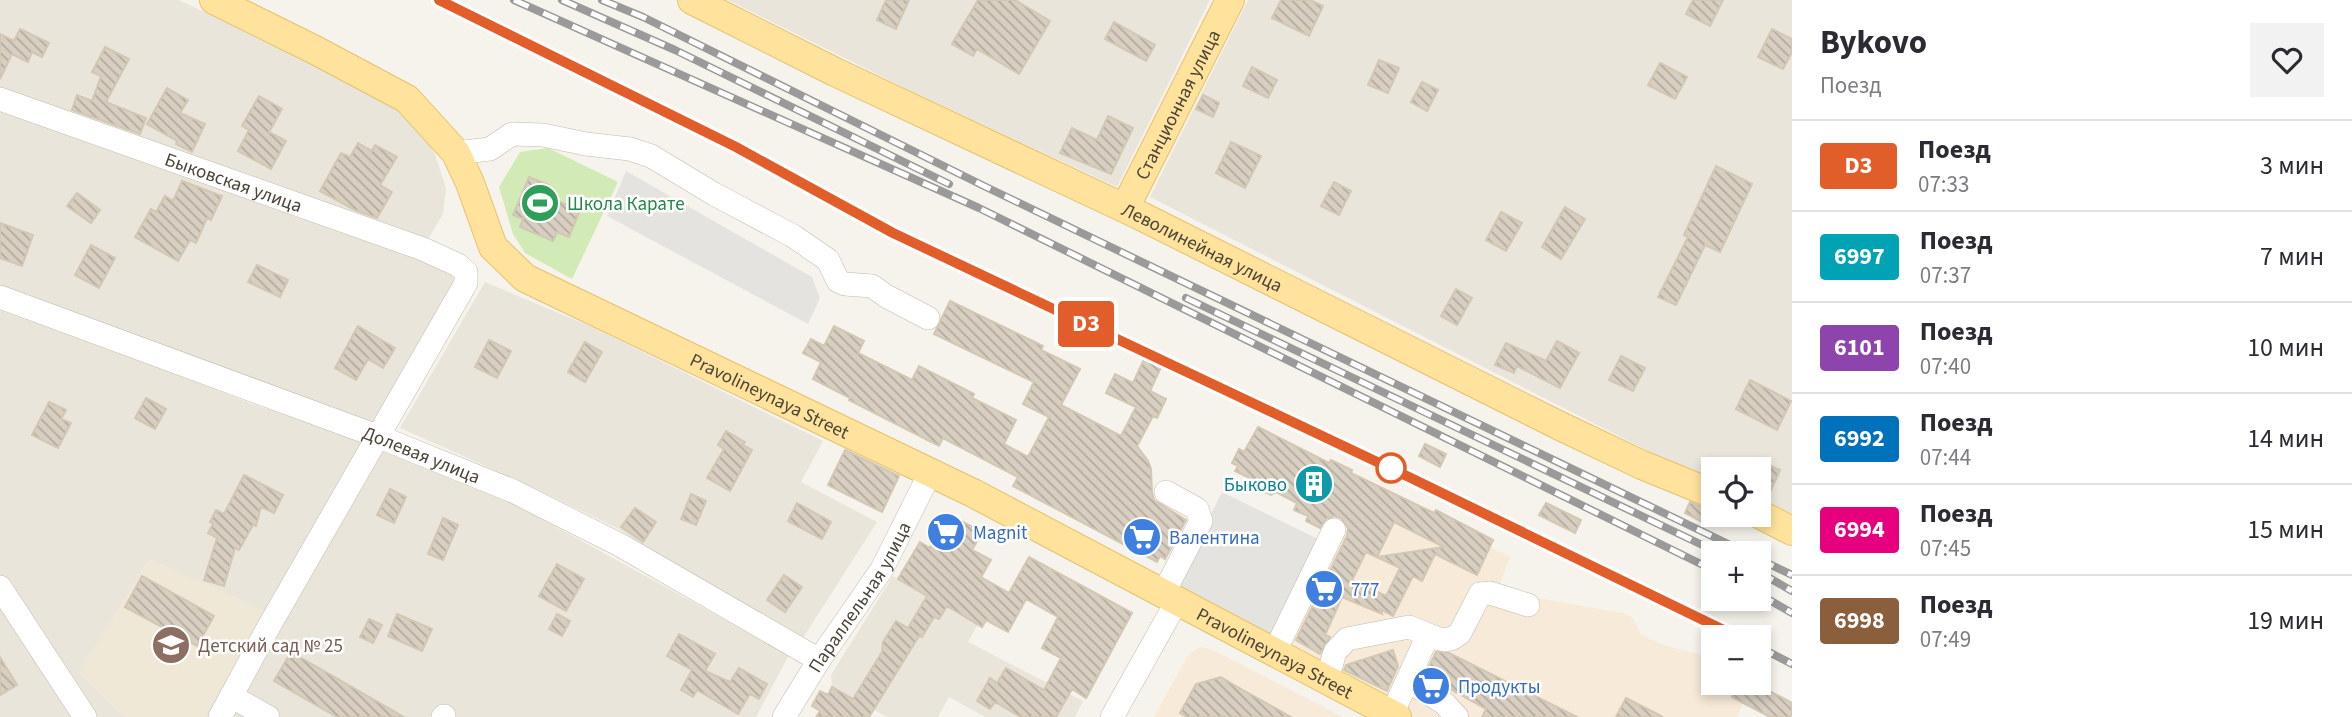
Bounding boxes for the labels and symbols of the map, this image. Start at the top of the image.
street label: Станционная улица [1129,25,1228,185]
street label: Быковская улица [161,147,306,220]
sports icon: Школа Карате [519,182,561,224]
place label: Школа Карате [567,191,685,218]
street label: Леволинейная улица [1117,197,1287,300]
line badge: D3 [1054,301,1118,347]
street label: Pravolineynaya Street [685,347,854,447]
street label: Долевая улица [358,420,484,491]
unlabelled marker [1376,453,1406,483]
building icon: Быково [1293,463,1335,505]
place label: Быково [1224,472,1287,499]
supermarket icon: Magnit [925,511,967,553]
supermarket icon: Валентина [1121,516,1163,558]
street label: Параллельная улица [802,517,919,678]
place label: Magnit [973,520,1028,547]
place label: Валентина [1169,525,1260,552]
supermarket icon: 777 [1303,568,1345,610]
place label: 777 [1351,577,1379,604]
street label: Pravolineynaya Street [1191,601,1358,707]
school or university icon: Детский сад № 25 [150,624,192,666]
place label: Детский сад № 25 [198,633,343,660]
supermarket icon: Продукты [1410,665,1452,707]
place label: Продукты [1458,674,1541,701]

